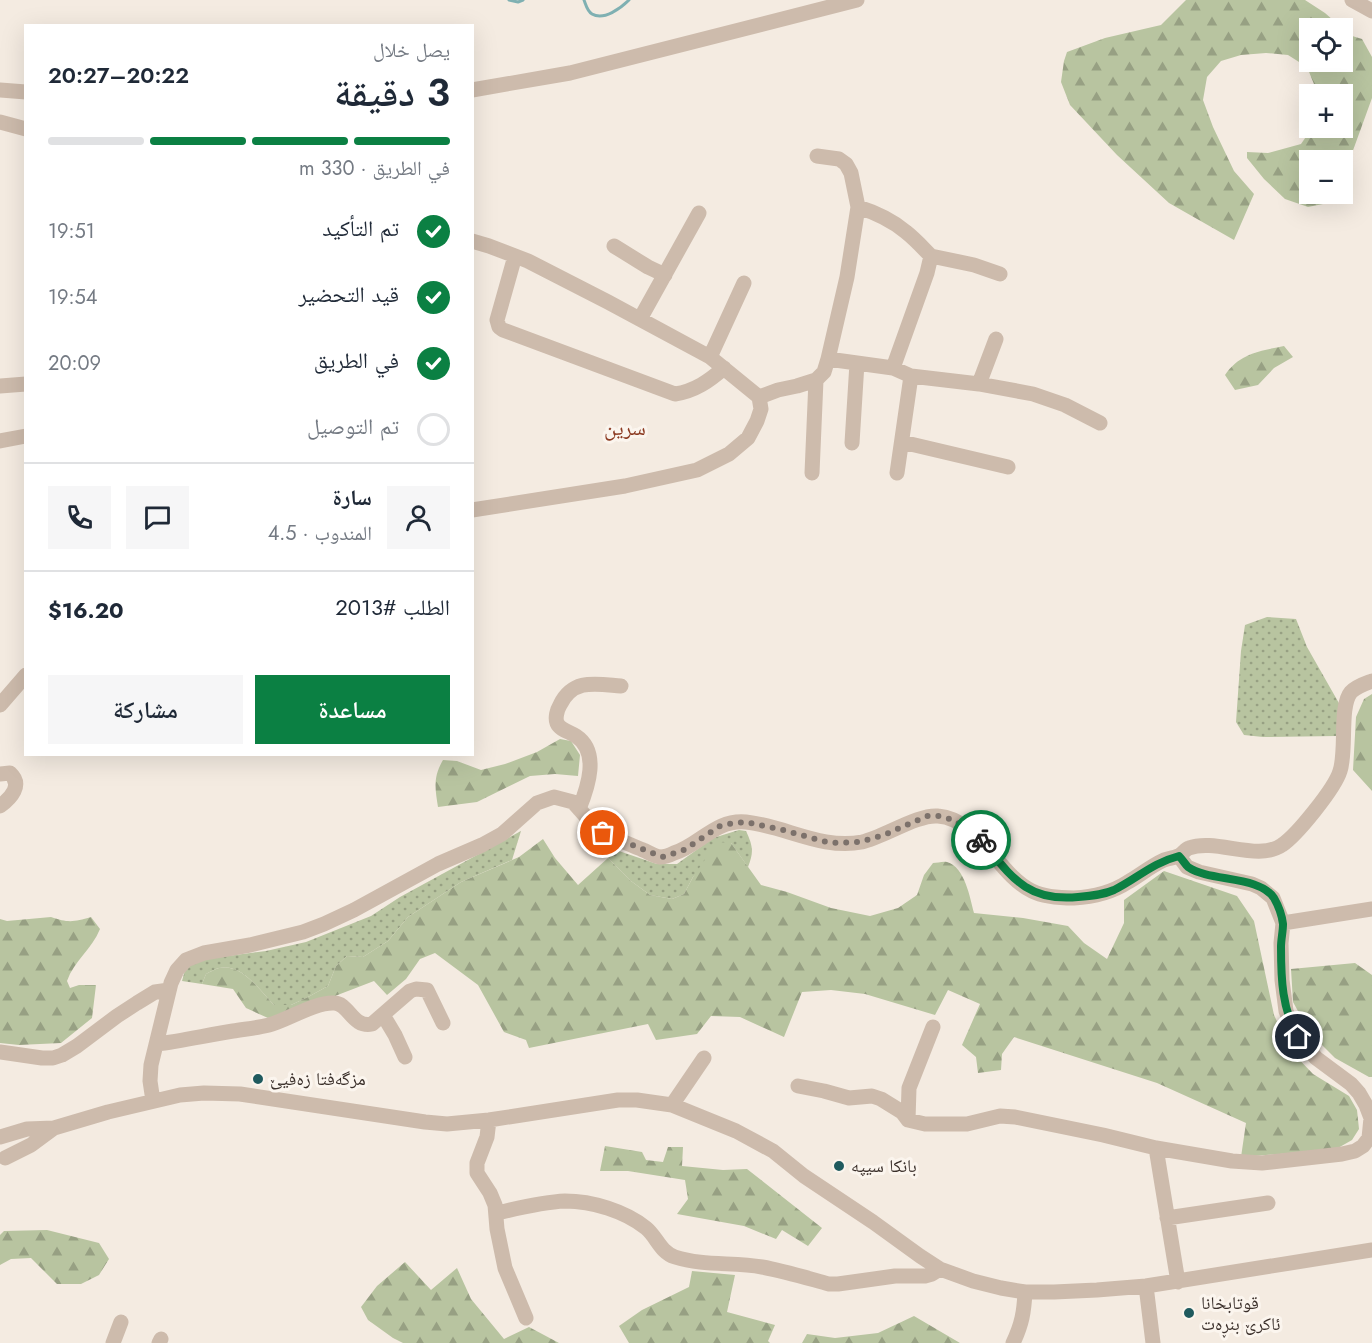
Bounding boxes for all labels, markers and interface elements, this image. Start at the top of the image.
map controls [1299,18,1353,204]
button: locate [1299,18,1353,72]
text: يصل خلال [373,36,450,65]
text: 20:22–20:27 [48,59,189,91]
text: 3 دقيقة [334,64,450,121]
button: + [1299,84,1353,138]
button: − [1299,150,1353,204]
text: في الطريق · 330 m [299,154,450,183]
text: تم التأكيد [322,212,399,244]
icon: check [417,215,450,248]
text: 19:51 [48,217,95,246]
text: قيد التحضير [298,278,399,310]
icon: check [417,281,450,314]
text: 19:54 [48,283,97,312]
text: في الطريق [314,344,399,376]
icon: check [417,347,450,380]
text: 20:09 [48,349,101,378]
text: تم التوصيل [307,410,399,442]
district label: سرين [604,413,646,443]
text: سارة [333,481,372,513]
button: phone [48,486,111,549]
button: chat [126,486,189,549]
button: person [387,486,450,549]
text: المندوب · 4.5 [268,519,372,548]
text: الطلب #2013 [335,591,450,623]
text: $16.20 [48,594,124,626]
button: مشاركة [48,675,243,744]
button: مساعدة [255,675,450,744]
pin [577,807,628,858]
courier [951,810,1011,870]
icon: bag [586,816,619,849]
icon: bike [965,824,998,857]
pin [1272,1011,1323,1062]
icon: home [1281,1020,1314,1053]
place label: مزگەفتا زەفیێ [270,1066,366,1092]
marker: مزگەفتا زەفیێ [251,1072,265,1086]
place label: بانکا سیپە [851,1153,917,1179]
marker: بانکا سیپە [832,1159,846,1173]
place label: قوتابخانا ئاکرێ بنڕەت [1201,1290,1281,1338]
marker: قوتابخانا ئاکرێ بنڕەت [1182,1306,1196,1320]

